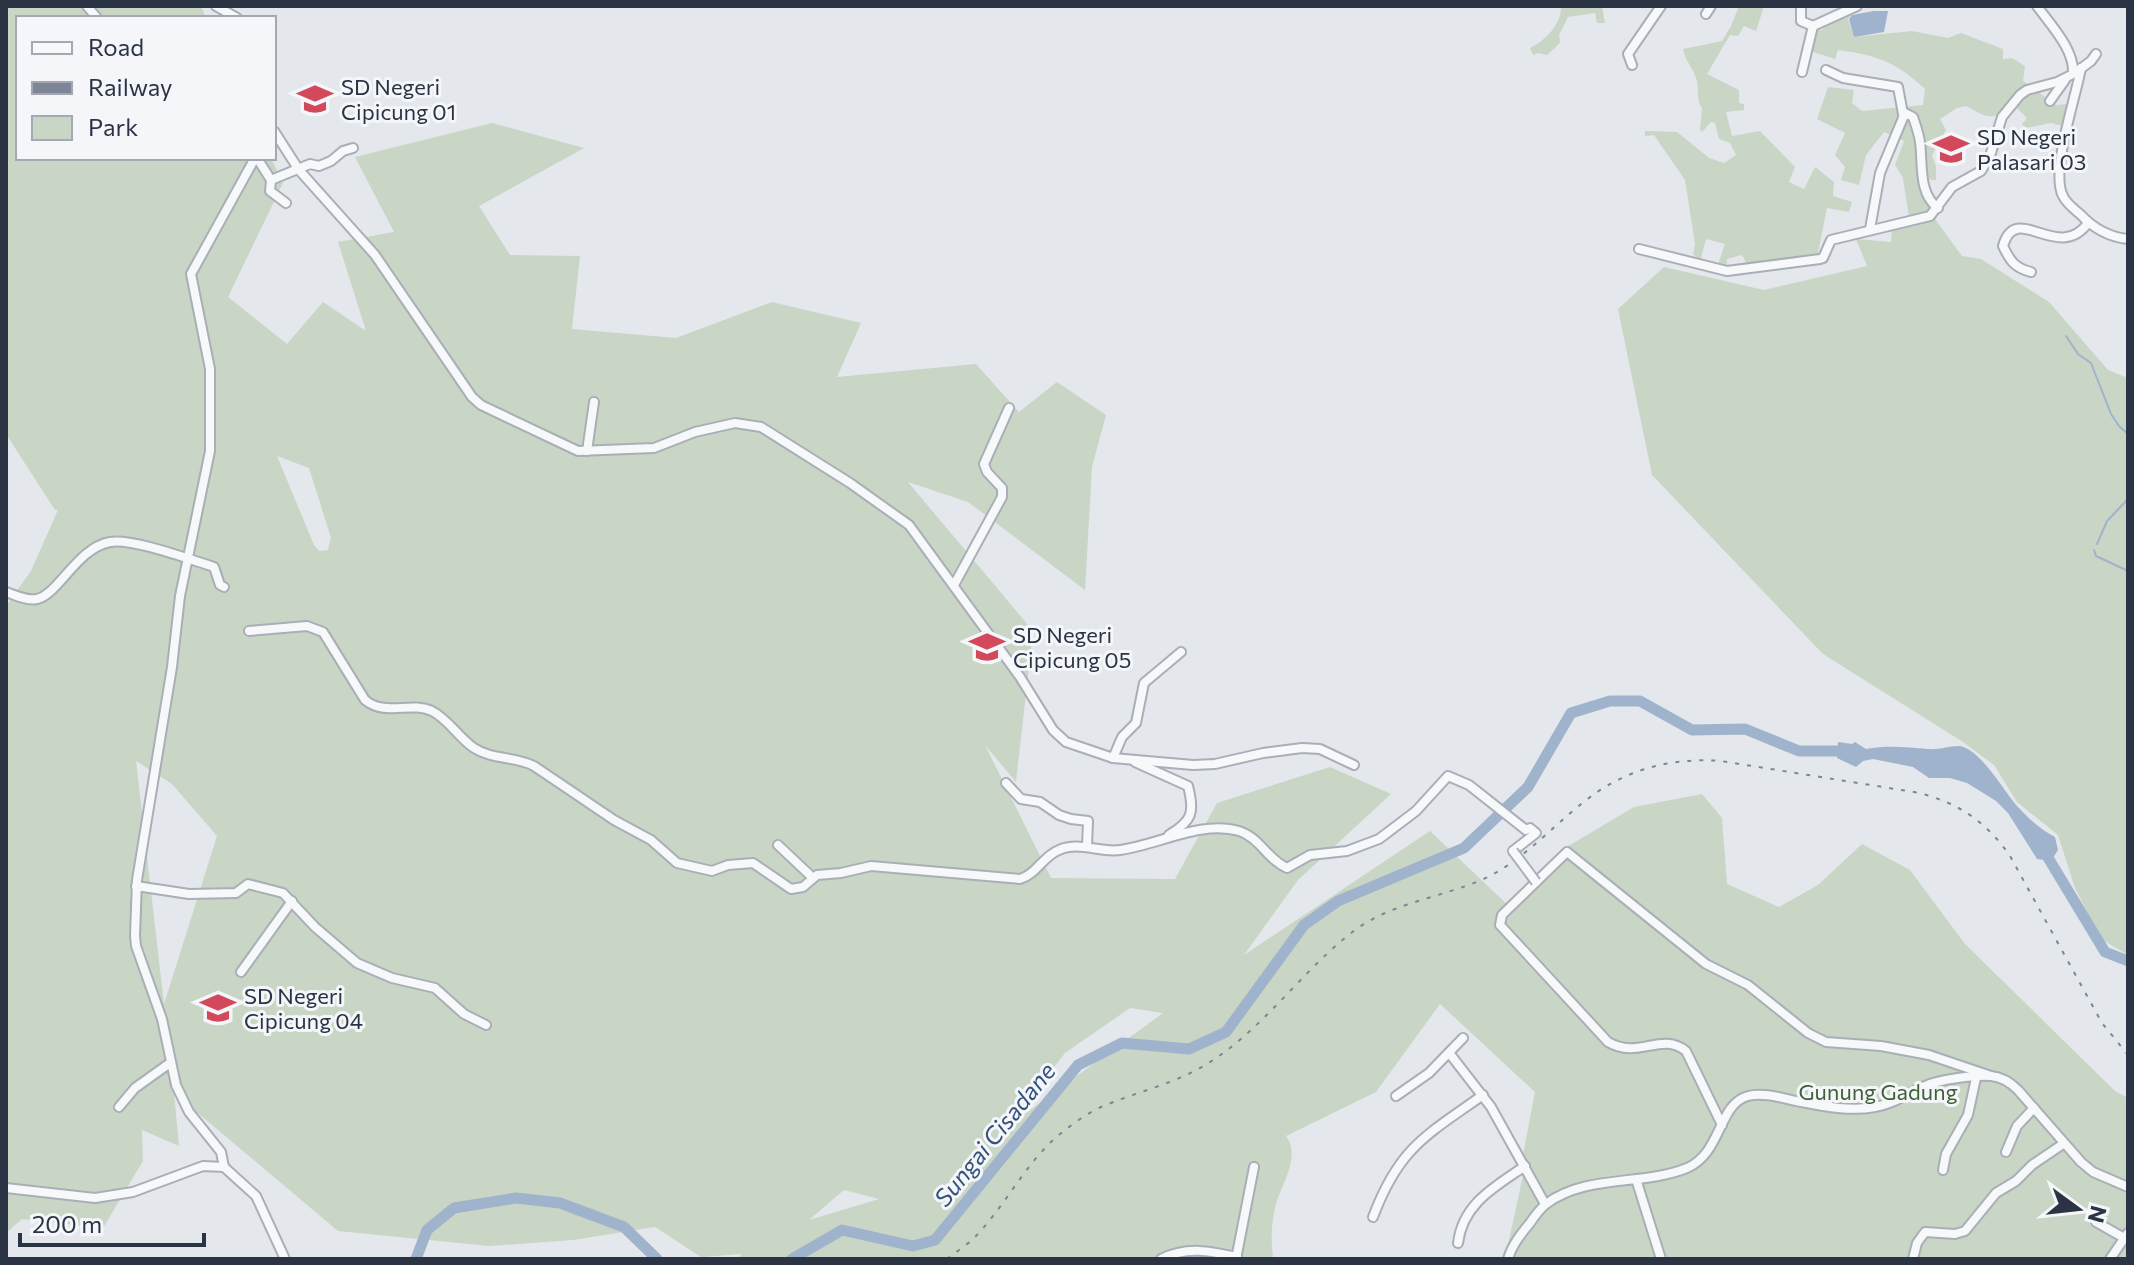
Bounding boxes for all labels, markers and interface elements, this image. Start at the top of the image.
legend [16,16,276,160]
text: Road [88,32,144,61]
text: Railway [88,72,173,101]
place label: SD Negeri Cipicung 01 [341,73,456,125]
school or university icon: SD Negeri Cipicung 01 [296,80,334,118]
text: Park [88,112,138,141]
place label: SD Negeri Palasari 03 [1977,123,2086,175]
school or university icon: SD Negeri Palasari 03 [1932,130,1970,168]
place label: SD Negeri Cipicung 05 [1013,621,1131,673]
school or university icon: SD Negeri Cipicung 05 [968,628,1006,666]
place label: SD Negeri Cipicung 04 [244,982,363,1034]
school or university icon: SD Negeri Cipicung 04 [199,989,237,1027]
water label: Sungai Cisadane [927,1056,1061,1212]
park label: Gunung Gadung [1798,1078,1958,1105]
north arrow [2038,1169,2118,1249]
scale bar [20,1197,204,1247]
text: N [2083,1203,2113,1226]
text: 200 m [32,1209,102,1238]

